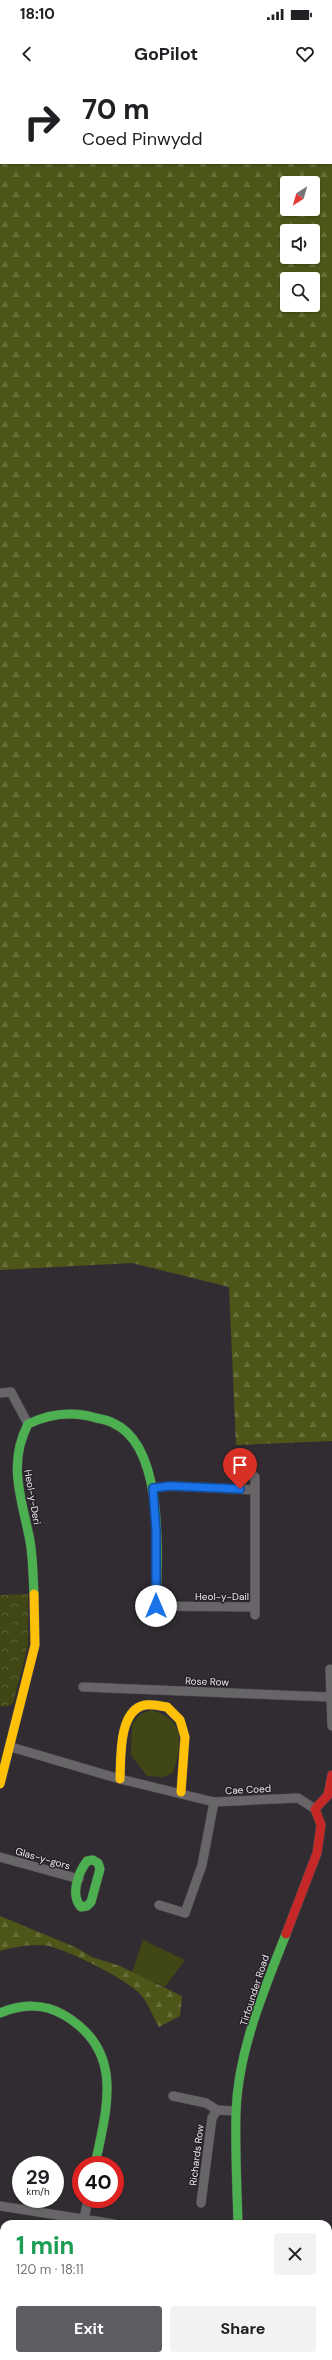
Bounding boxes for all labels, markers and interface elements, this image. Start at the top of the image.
text: 18:10 [20,4,55,24]
text: GoPilot [134,42,198,66]
icon: back [16,43,38,65]
icon: heart [294,43,316,65]
text: 70 m [82,91,150,128]
icon: right [16,96,68,148]
text: Coed Pinwydd [82,127,202,151]
north arrow [280,176,320,216]
map controls [280,176,320,312]
button: sound [280,224,320,264]
button: search [280,272,320,312]
pin [223,1448,257,1489]
icon: arrive [229,1454,251,1476]
street label: Heol-y-Deri [21,1469,44,1526]
position arrow [135,1585,177,1627]
street label: Heol-y-Dail [195,1590,249,1603]
street label: Rose Row [185,1674,230,1689]
street label: Cae Coed [225,1782,271,1797]
street label: Glas-y-gors [14,1844,72,1873]
street label: Tirfounder Road [237,1953,272,2027]
street label: Richards Row [186,2123,207,2186]
speed limit sign: 40 [72,2156,124,2208]
text: 29 [26,2164,50,2190]
text: km/h [26,2185,50,2198]
text: 1 min [16,2230,74,2261]
button: close [274,2233,316,2275]
text: 120 m · 18:11 [16,2261,84,2278]
button: Exit [16,2306,162,2352]
button: Share [170,2306,316,2352]

